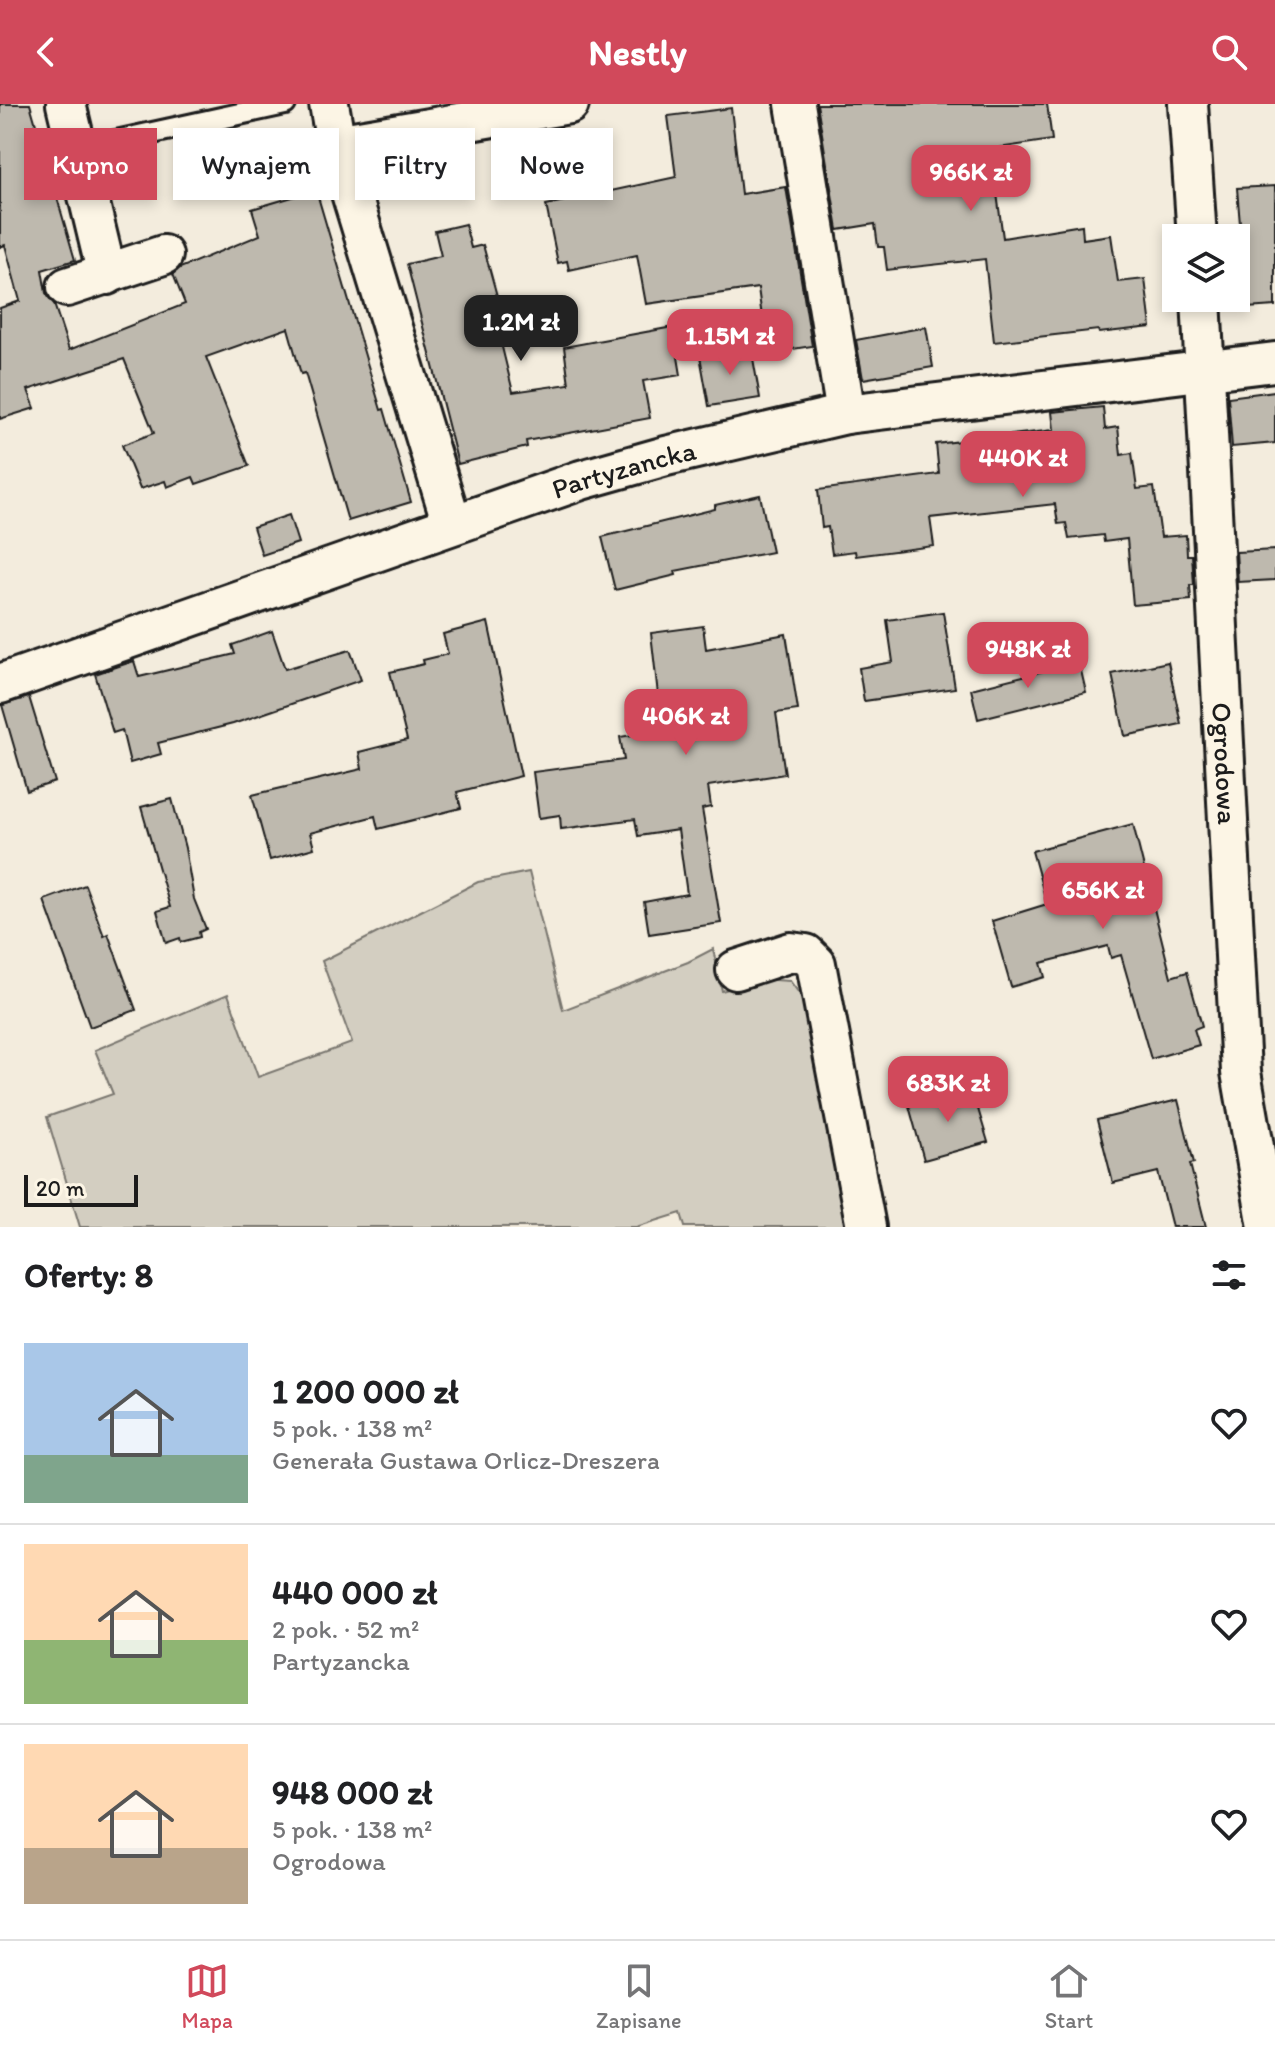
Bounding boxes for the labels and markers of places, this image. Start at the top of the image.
pin: 966K zł [897,145,1045,213]
pin: 1.2M zł [447,295,595,363]
pin: 1.15M zł [647,309,813,377]
pin: 440K zł [949,431,1097,499]
pin: 948K zł [954,622,1102,690]
pin: 406K zł [612,689,760,757]
pin: 656K zł [1029,863,1177,931]
pin: 683K zł [874,1056,1022,1124]

